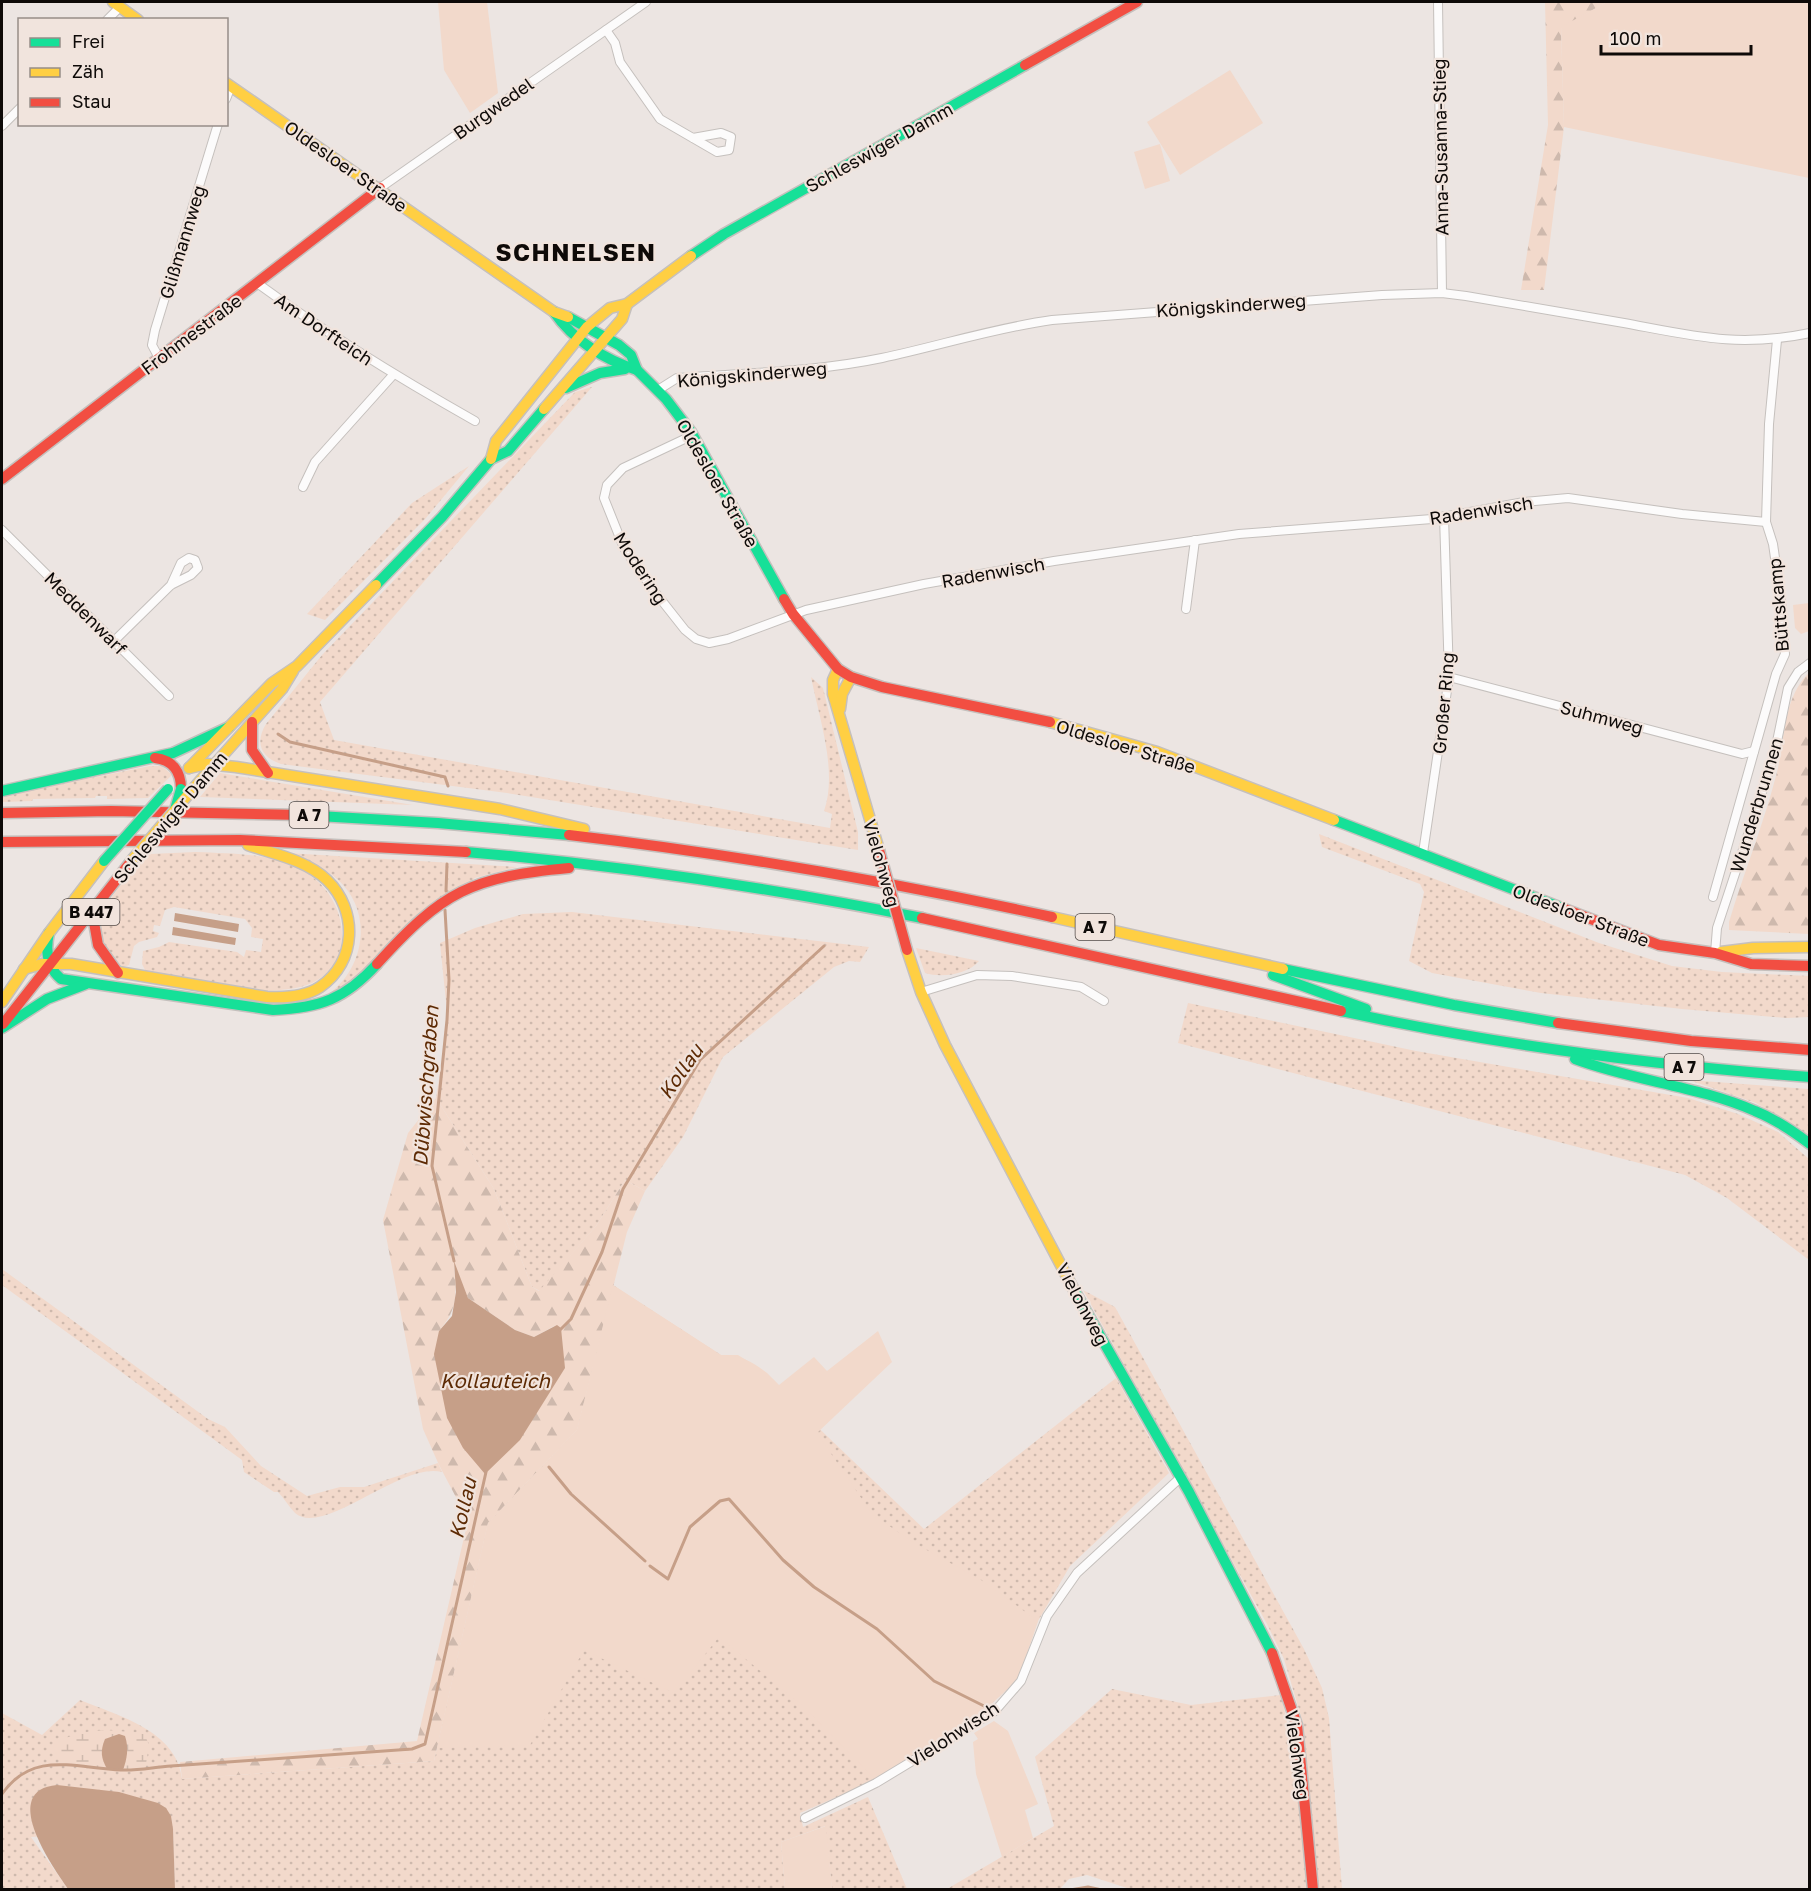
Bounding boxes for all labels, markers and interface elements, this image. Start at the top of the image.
legend [18,18,228,126]
scale bar [1601,18,1751,56]
text: 100 m [1610,27,1661,49]
text: Frei [72,30,105,52]
street label: Anna-Susanna-Stieg [1427,58,1453,236]
text: Zäh [72,60,104,82]
street label: Burgwedel [449,72,538,144]
text: Stau [72,90,111,112]
street label: Schleswiger Damm [801,97,957,197]
street label: Oldesloer Straße [280,116,412,216]
street label: Glißmannweg [154,183,210,301]
district label: SCHNELSEN [495,237,657,266]
street label: Am Dorfteich [271,288,377,370]
street label: Frohmestraße [136,289,246,379]
street label: Königskinderweg [1155,289,1307,321]
street label: Königskinderweg [676,356,828,392]
street label: Oldesloer Straße [672,415,764,551]
street label: Radenwisch [1428,491,1534,529]
street label: Modering [610,528,672,608]
street label: Radenwisch [940,552,1046,592]
street label: Büttskamp [1763,557,1793,653]
street label: Meddenwarf [40,567,132,659]
street label: Großer Ring [1428,651,1458,755]
street label: Suhmweg [1558,695,1646,739]
street label: Oldesloer Straße [1054,714,1198,778]
street label: Wunderbrunnen [1725,735,1787,875]
street label: Schleswiger Damm [109,747,231,887]
road number: A 7 [290,802,328,828]
street label: Vielohweg [859,816,905,910]
street label: Oldesloer Straße [1510,879,1652,951]
road number: B 447 [62,899,119,925]
road number: A 7 [1076,914,1114,940]
water label: Dübwischgraben [407,1004,444,1167]
water label: Kollau [653,1037,709,1103]
road number: A 7 [1664,1054,1704,1080]
street label: Vielohweg [1052,1259,1114,1349]
water label: Kollauteich [440,1368,551,1392]
water label: Kollau [443,1473,481,1541]
street label: Vielohwisch [903,1696,1003,1772]
street label: Vielohweg [1281,1709,1315,1801]

